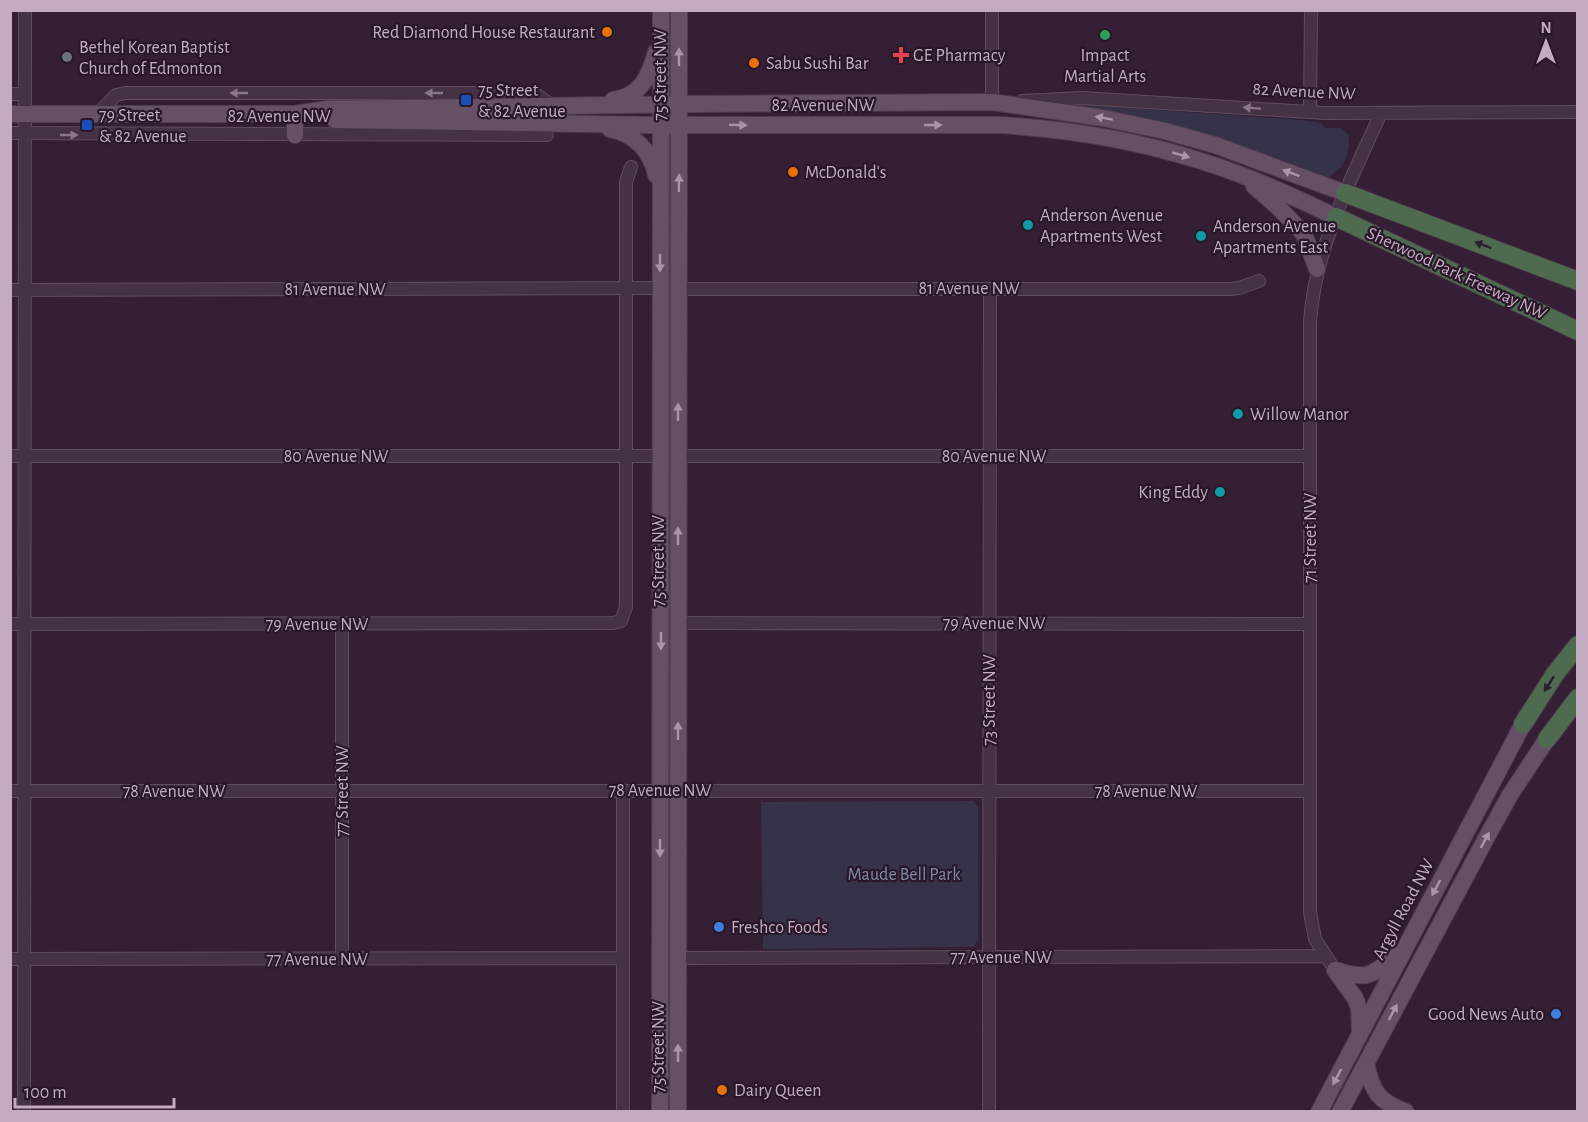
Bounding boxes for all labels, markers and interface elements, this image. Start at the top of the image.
north arrow [1516,12,1576,72]
text: N [1540,20,1552,36]
place label: Red Diamond House Restaurant [372,24,595,42]
marker: Red Diamond House Restaurant [600,25,614,39]
marker: Impact Martial Arts [1098,28,1112,42]
street label: 75 Street NW [652,29,670,121]
place label: Bethel Korean Baptist Church of Edmonton [79,39,230,78]
place label: GE Pharmacy [913,47,1006,65]
place label: Impact Martial Arts [1064,47,1146,86]
one-way arrow [674,48,684,67]
marker: GE Pharmacy [894,48,908,62]
marker: Bethel Korean Baptist Church of Edmonton [60,50,74,64]
place label: Sabu Sushi Bar [766,55,869,73]
marker: Sabu Sushi Bar [747,56,761,70]
street label: 82 Avenue NW [1252,80,1356,104]
place label: 75 Street & 82 Avenue [478,82,566,121]
one-way arrow [230,88,249,98]
one-way arrow [425,88,444,98]
marker: 75 Street & 82 Avenue [459,93,473,107]
street label: 82 Avenue NW [771,97,875,115]
one-way arrow [1242,103,1261,113]
place label: 79 Street & 82 Avenue [99,107,187,146]
street label: 82 Avenue NW [227,108,331,126]
one-way arrow [1094,113,1113,122]
marker: 79 Street & 82 Avenue [80,118,94,132]
one-way arrow [728,120,747,129]
one-way arrow [923,120,942,130]
one-way arrow [59,130,78,140]
one-way arrow [1172,151,1190,160]
place label: McDonald's [805,164,887,182]
marker: McDonald's [786,165,800,179]
one-way arrow [1282,167,1300,177]
one-way arrow [674,173,684,192]
place label: Anderson Avenue Apartments West [1040,207,1163,246]
marker: Anderson Avenue Apartments West [1021,218,1035,232]
place label: Anderson Avenue Apartments East [1213,218,1336,257]
street label: Sherwood Park Freeway NW [1364,224,1549,323]
marker: Anderson Avenue Apartments East [1194,229,1208,243]
one-way arrow [1474,240,1492,249]
one-way arrow [655,253,665,272]
street label: 81 Avenue NW [918,280,1020,298]
street label: 81 Avenue NW [284,281,386,299]
one-way arrow [673,402,683,421]
place label: Willow Manor [1250,406,1349,424]
marker: Willow Manor [1231,407,1245,421]
street label: 80 Avenue NW [284,448,388,466]
street label: 80 Avenue NW [942,448,1046,466]
place label: King Eddy [1138,484,1208,502]
marker: King Eddy [1213,485,1227,499]
street label: 71 Street NW [1302,493,1320,583]
street label: 75 Street NW [650,515,668,607]
one-way arrow [673,527,683,546]
street label: 79 Avenue NW [943,615,1045,633]
street label: 79 Avenue NW [266,616,368,634]
one-way arrow [656,631,666,650]
street label: 73 Street NW [981,654,999,746]
one-way arrow [1543,676,1554,692]
one-way arrow [673,722,683,741]
street label: 77 Street NW [334,745,352,837]
street label: 78 Avenue NW [609,782,711,800]
street label: 78 Avenue NW [123,783,225,801]
street label: 78 Avenue NW [1095,783,1197,801]
one-way arrow [1480,831,1490,848]
one-way arrow [655,839,665,858]
street label: Argyll Road NW [1370,856,1438,963]
park label: Maude Bell Park [848,866,961,884]
one-way arrow [1432,879,1441,896]
place label: Freshco Foods [731,919,828,937]
marker: Freshco Foods [712,920,726,934]
street label: 77 Avenue NW [950,949,1052,967]
street label: 77 Avenue NW [266,951,368,969]
street label: 75 Street NW [650,1001,668,1093]
one-way arrow [1388,1003,1398,1020]
place label: Good News Auto [1428,1006,1544,1024]
marker: Good News Auto [1549,1007,1563,1021]
one-way arrow [673,1044,683,1063]
one-way arrow [1332,1069,1342,1086]
scale bar [15,1071,174,1109]
place label: Dairy Queen [734,1082,822,1100]
marker: Dairy Queen [715,1083,729,1097]
text: 100 m [24,1084,67,1102]

